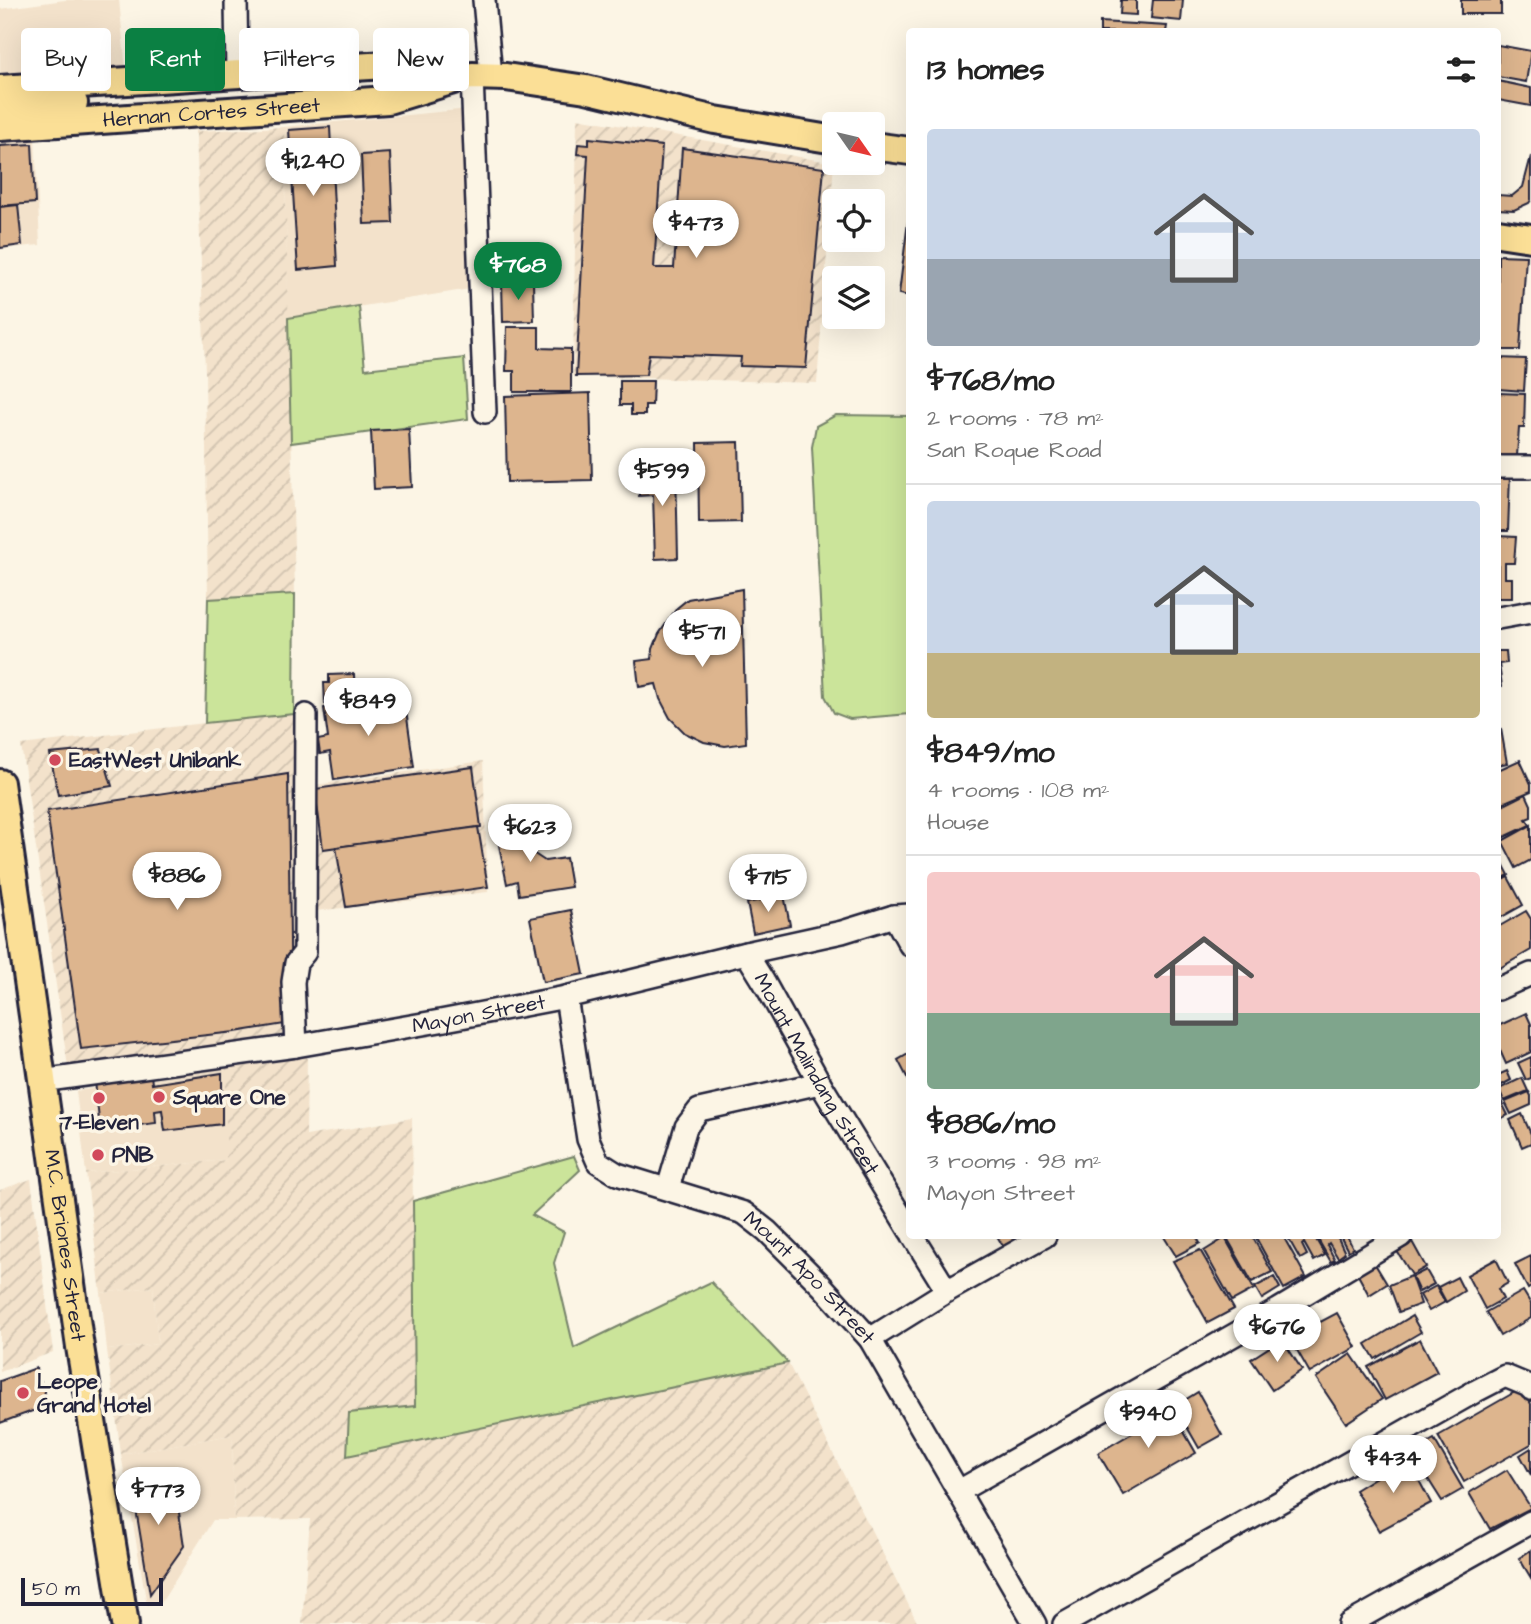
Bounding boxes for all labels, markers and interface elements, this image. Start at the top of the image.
chip: Buy [21,28,111,91]
chip: Rent [125,28,225,91]
chip: Filters [239,28,359,91]
chip: New [373,28,469,91]
text: 13 homes [927,49,1044,91]
icon: filters [1442,51,1480,89]
street label: Hernan Cortes Street [102,90,322,134]
north arrow [822,112,886,175]
map controls [822,112,885,329]
pin: $1,240 [256,138,370,198]
text: $1,240 [281,145,345,177]
icon: home [1141,175,1267,301]
button: locate [822,189,885,252]
pin: $473 [655,201,737,260]
text: $473 [669,207,723,239]
pin: $768 [477,243,559,302]
text: $768 [490,249,546,281]
button: layers [822,266,885,329]
text: $768/mo [927,360,1054,402]
text: 2 rooms · 78 m² [927,402,1104,434]
text: San Roque Road [927,434,1102,466]
pin: $599 [621,448,703,508]
text: $599 [634,455,690,487]
icon: home [1141,547,1267,673]
pin: $571 [661,610,743,669]
text: $571 [679,616,725,648]
pin: $849 [327,678,409,738]
text: $849 [340,685,396,717]
text: $849/mo [927,732,1055,774]
place label: EastWest Unibank [69,746,241,775]
marker: EastWest Unibank [47,752,63,768]
text: 4 rooms · 108 m² [927,774,1110,806]
pin: $623 [489,804,571,864]
text: House [927,806,990,838]
text: $623 [504,811,556,843]
pin: $886 [136,852,218,912]
pin: $715 [727,855,809,914]
text: $886 [148,859,206,891]
text: $715 [745,861,791,893]
icon: home [1141,918,1267,1044]
street label: Mount Malindang Street [747,968,887,1180]
street label: Mayon Street [410,987,548,1040]
place label: Square One [172,1083,287,1113]
marker: Square One [151,1089,167,1105]
marker: 7-Eleven [91,1090,107,1106]
text: $886/mo [927,1103,1055,1145]
place label: 7-Eleven [58,1108,139,1137]
place label: PNB [112,1141,154,1170]
text: 3 rooms · 98 m² [927,1145,1101,1177]
street label: M.C. Briones Street [38,1147,94,1344]
marker: PNB [90,1147,106,1163]
text: Mayon Street [927,1177,1075,1209]
street label: Mount Apo Street [738,1204,883,1351]
pin: $676 [1236,1304,1318,1364]
text: $676 [1249,1311,1305,1343]
place label: Leope Grand Hotel [37,1367,152,1420]
marker: Leope Grand Hotel [15,1385,31,1401]
pin: $940 [1107,1390,1189,1450]
text: $940 [1120,1397,1176,1429]
pin: $434 [1352,1436,1434,1495]
text: $434 [1365,1442,1421,1474]
pin: $773 [117,1468,199,1527]
text: $773 [132,1474,184,1506]
scale bar [21,1575,163,1607]
text: 50 m [32,1576,80,1603]

